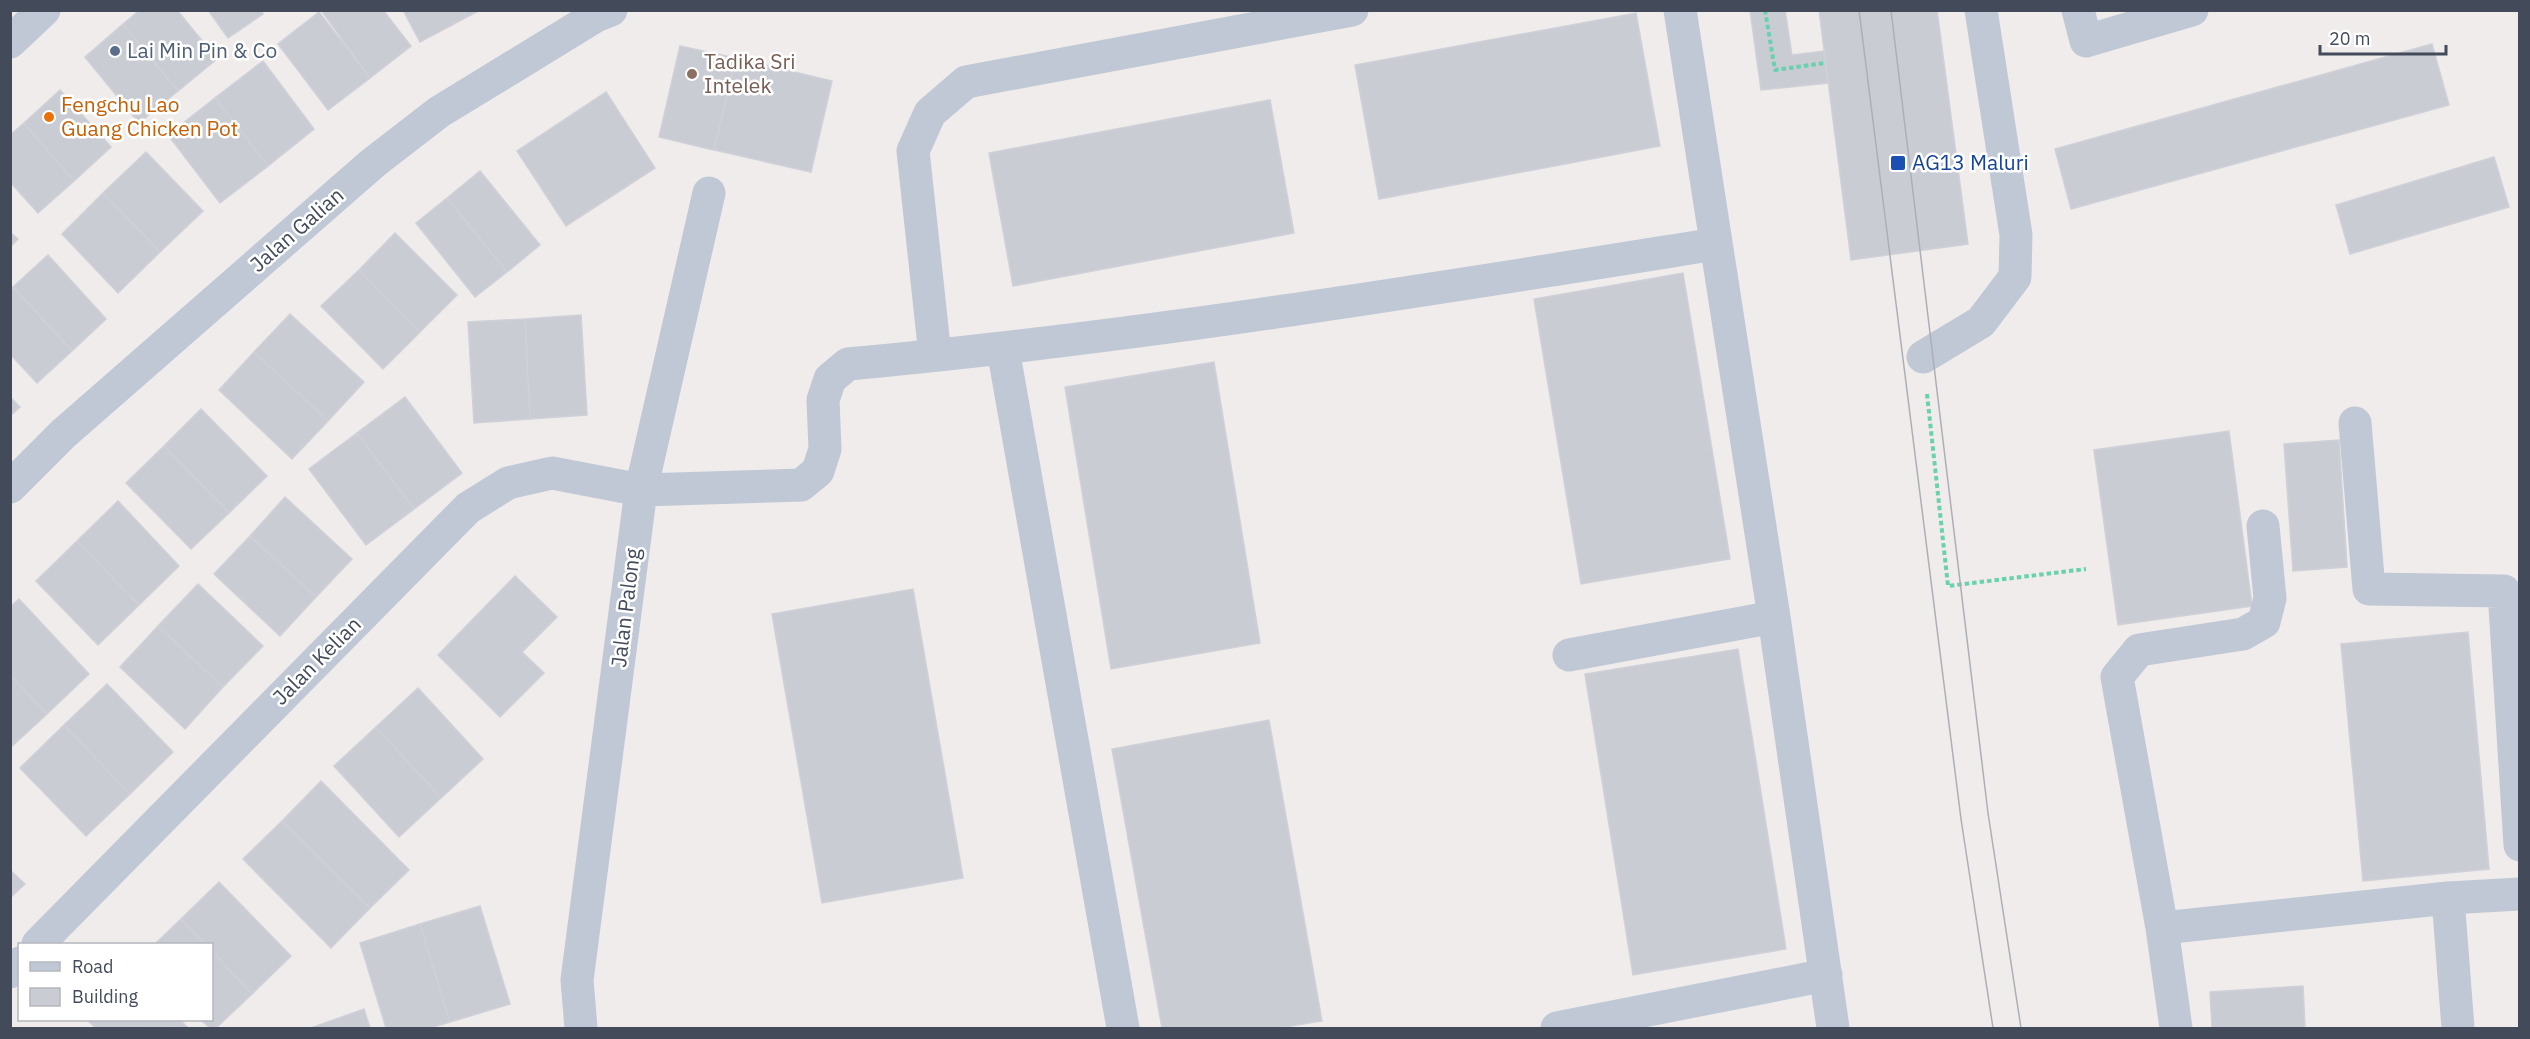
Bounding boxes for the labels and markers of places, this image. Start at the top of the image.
place label: Lai Min Pin & Co [127,36,277,64]
marker: Lai Min Pin & Co [108,44,122,58]
place label: Tadika Sri Intelek [704,47,795,99]
marker: Tadika Sri Intelek [685,67,699,81]
place label: Fengchu Lao Guang Chicken Pot [61,90,238,142]
marker: Fengchu Lao Guang Chicken Pot [42,110,56,124]
place label: AG13 Maluri [1912,148,2029,176]
marker: AG13 Maluri [1889,154,1907,172]

